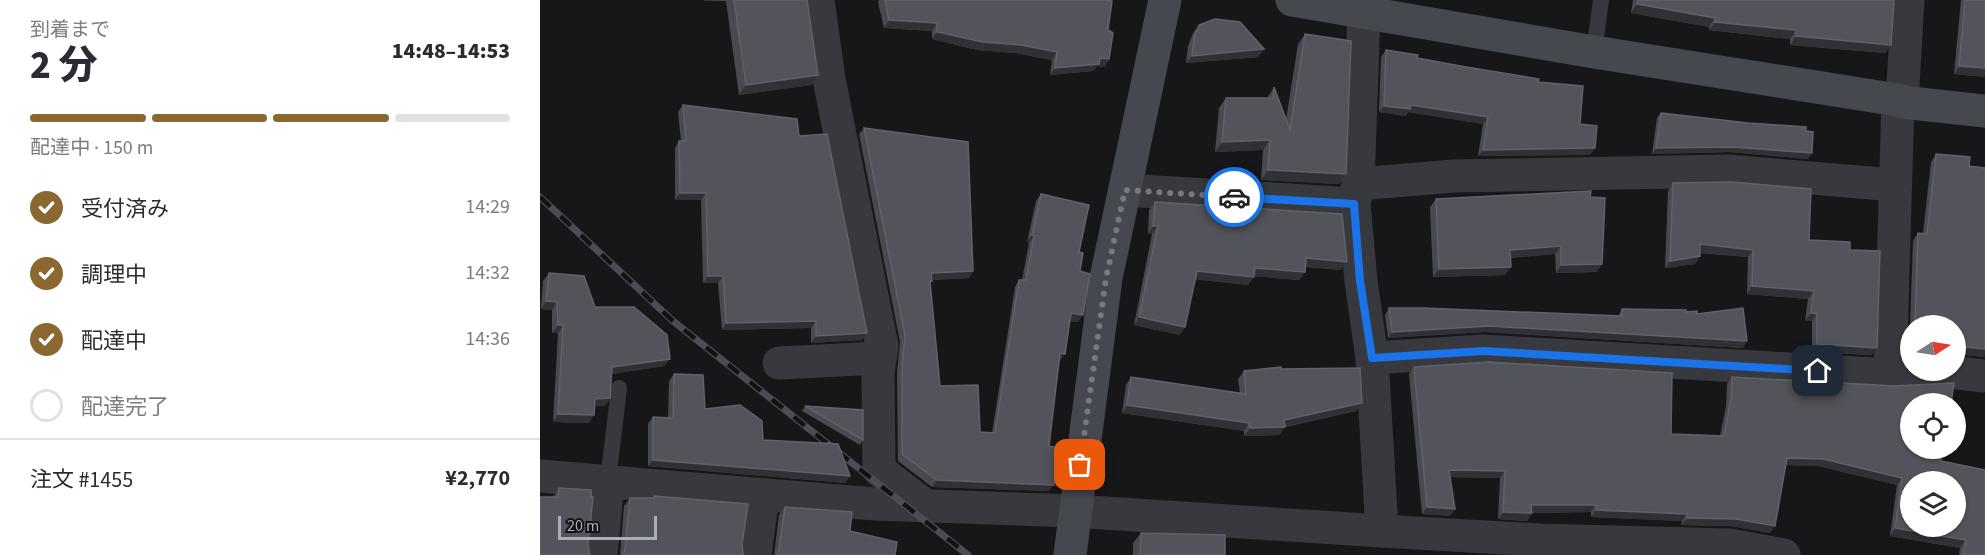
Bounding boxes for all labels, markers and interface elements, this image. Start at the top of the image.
text: 到着まで [30,16,110,44]
text: 14:48–14:53 [392,35,510,67]
text: 2 分 [30,38,98,94]
text: 配達中 · 150 m [30,134,153,162]
courier [1204,167,1264,227]
icon: car [1218,181,1251,214]
icon: check [30,191,63,224]
text: 受付済み [81,193,169,225]
text: 14:29 [465,193,510,221]
icon: check [30,257,63,290]
text: 調理中 [81,259,147,291]
text: 14:32 [465,259,510,287]
north arrow [1900,315,1966,381]
map controls [1900,315,1966,537]
icon: check [30,323,63,356]
text: 配達中 [81,325,147,357]
text: 14:36 [465,325,510,353]
pin [1792,345,1843,396]
icon: home [1801,354,1834,387]
text: 配達完了 [81,391,169,423]
button: locate [1900,393,1966,459]
pin [1054,439,1105,490]
icon: bag [1063,448,1096,481]
text: ¥2,770 [445,462,510,494]
text: 注文 #1455 [30,464,133,496]
button: layers [1900,471,1966,537]
scale bar [558,513,657,540]
text: 20 m [567,515,599,537]

